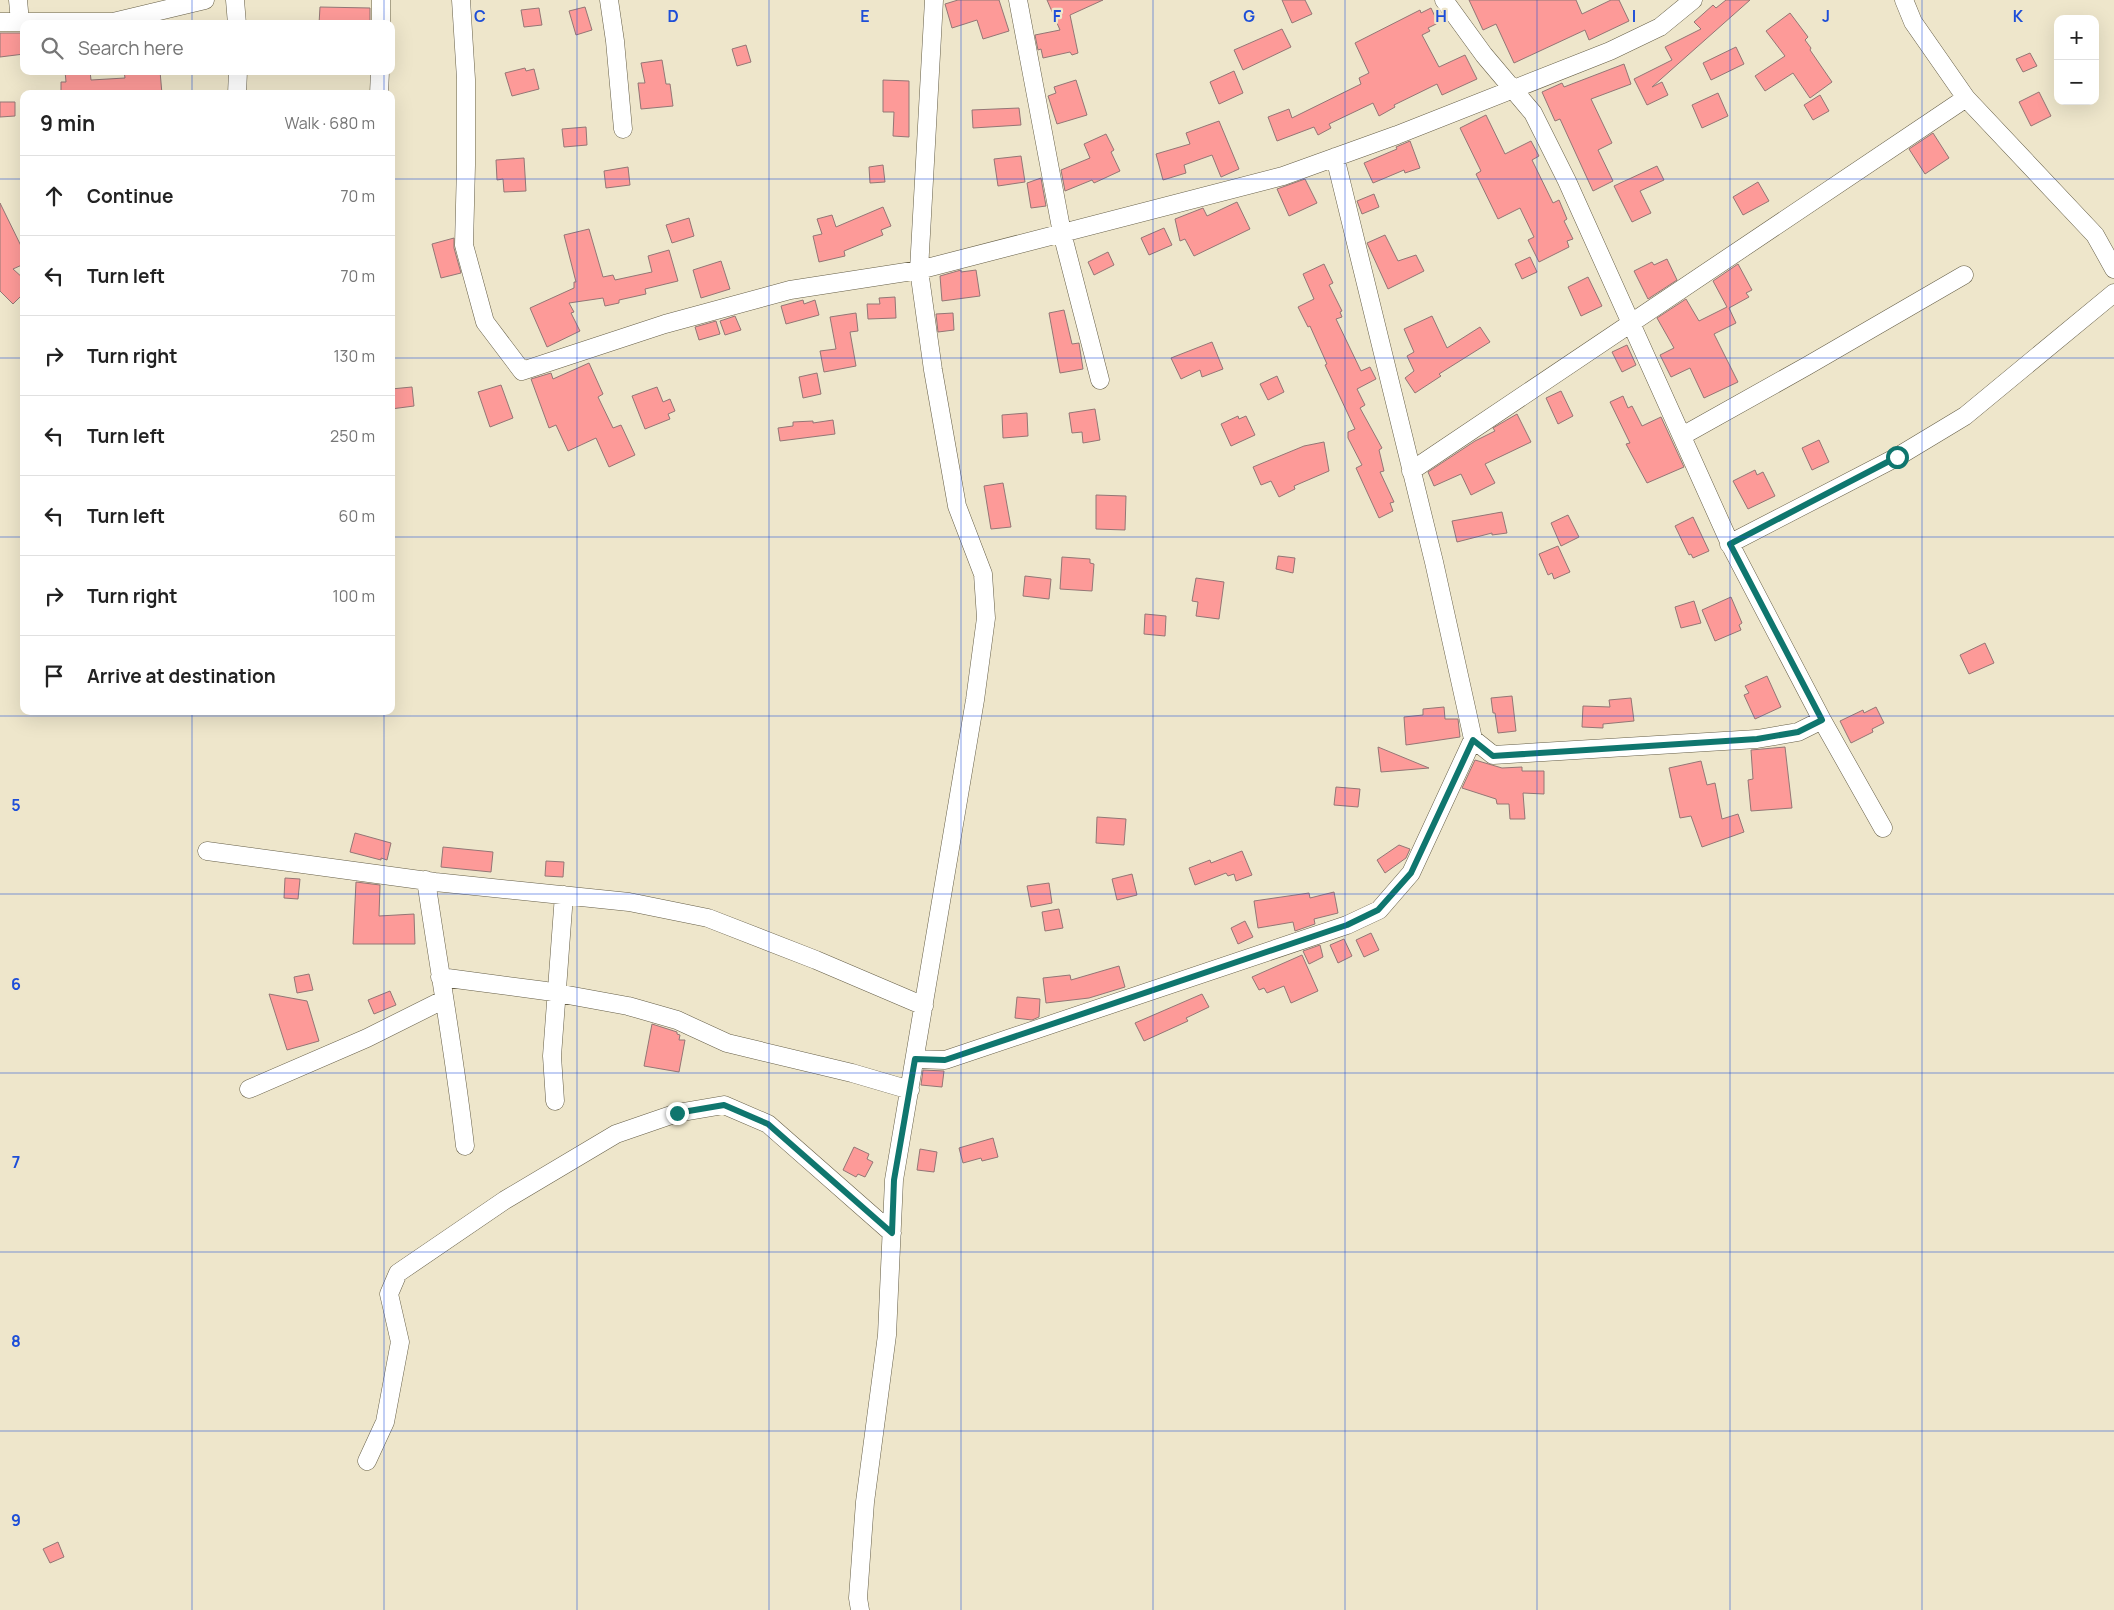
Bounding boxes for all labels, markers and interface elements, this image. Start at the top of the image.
text: C [474,5,486,27]
text: D [667,5,679,27]
text: E [860,5,870,27]
text: F [1053,5,1062,27]
text: G [1243,5,1255,27]
text: H [1435,5,1447,27]
text: I [1632,5,1636,27]
text: J [1822,5,1830,27]
text: K [2013,5,2024,27]
map controls [2054,15,2099,105]
button: + [2054,15,2099,60]
search box [20,20,395,75]
icon: search [38,34,66,62]
text: Search here [78,35,184,61]
button: − [2054,60,2099,105]
text: 9 min [40,109,95,137]
text: Walk · 680 m [284,112,375,134]
icon: ahead [40,182,68,210]
text: Continue [87,183,173,209]
text: 70 m [340,185,375,207]
icon: left [40,262,68,290]
text: Turn left [87,263,165,289]
text: 70 m [340,265,375,287]
icon: right [40,342,68,370]
text: Turn right [87,343,177,369]
text: 130 m [333,345,375,367]
icon: left [40,422,68,450]
text: Turn left [87,423,165,449]
text: 250 m [330,425,375,447]
route start [1886,446,1909,469]
icon: left [40,502,68,530]
text: Turn left [87,503,165,529]
text: 60 m [339,505,375,527]
icon: right [40,582,68,610]
text: Turn right [87,583,177,609]
text: 100 m [332,585,375,607]
icon: arrive [40,662,68,690]
text: Arrive at destination [87,663,276,689]
text: 5 [11,794,21,816]
text: 6 [11,973,21,995]
route end [666,1102,689,1125]
text: 7 [12,1151,20,1173]
text: 8 [11,1330,21,1352]
text: 9 [11,1509,21,1531]

